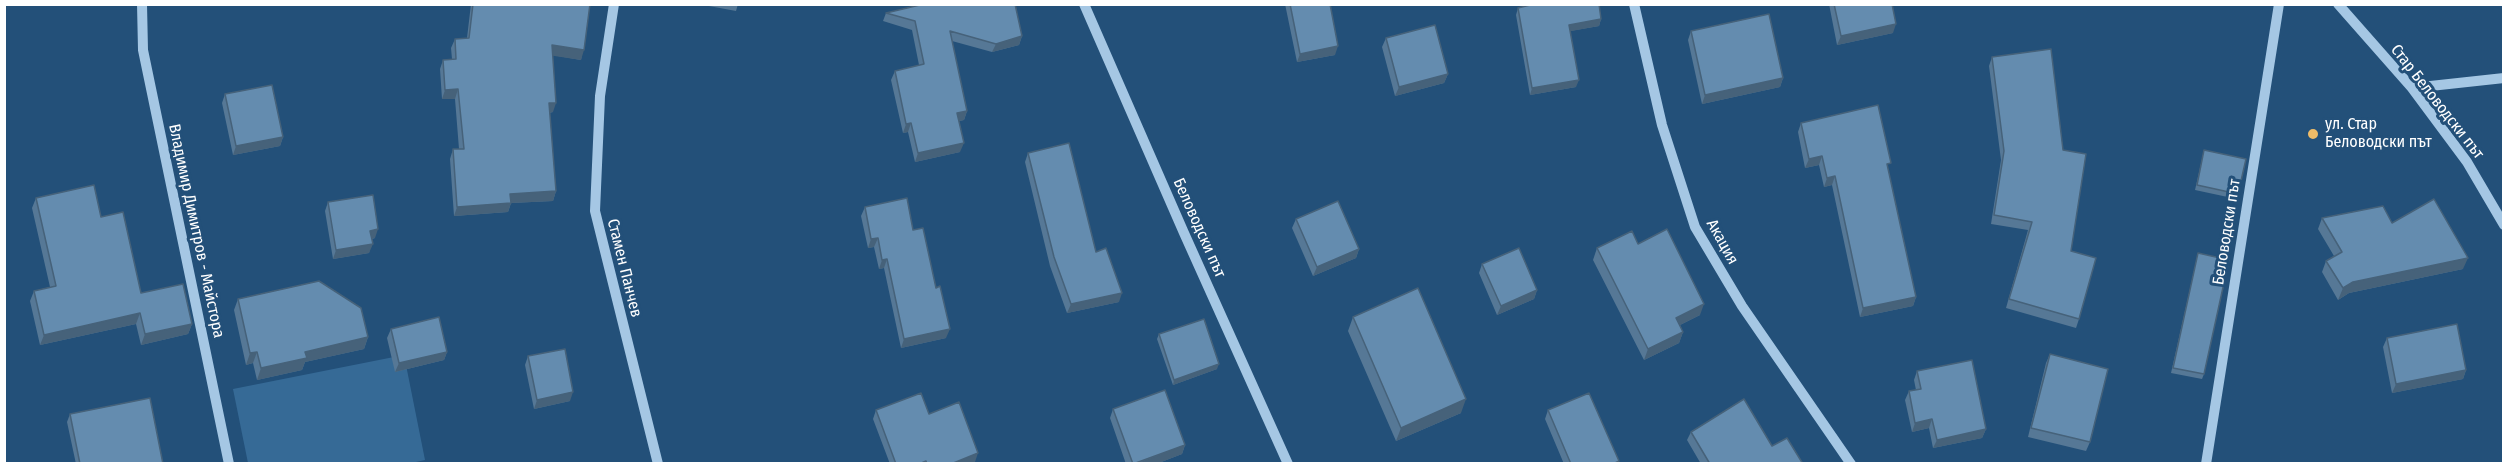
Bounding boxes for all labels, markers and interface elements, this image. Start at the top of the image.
street label: Стар Беловодски път [2386,41,2488,163]
place label: ул. Стар Беловодски път [2325,115,2432,153]
street label: Владимир Димитров - Майстора [164,122,228,340]
marker: ул. Стар Беловодски път [2306,127,2320,141]
street label: Беловодски път [1169,175,1229,281]
street label: Беловодски път [2209,178,2245,286]
street label: Акация [1702,216,1742,268]
street label: Стамен Панчев [602,217,646,319]

